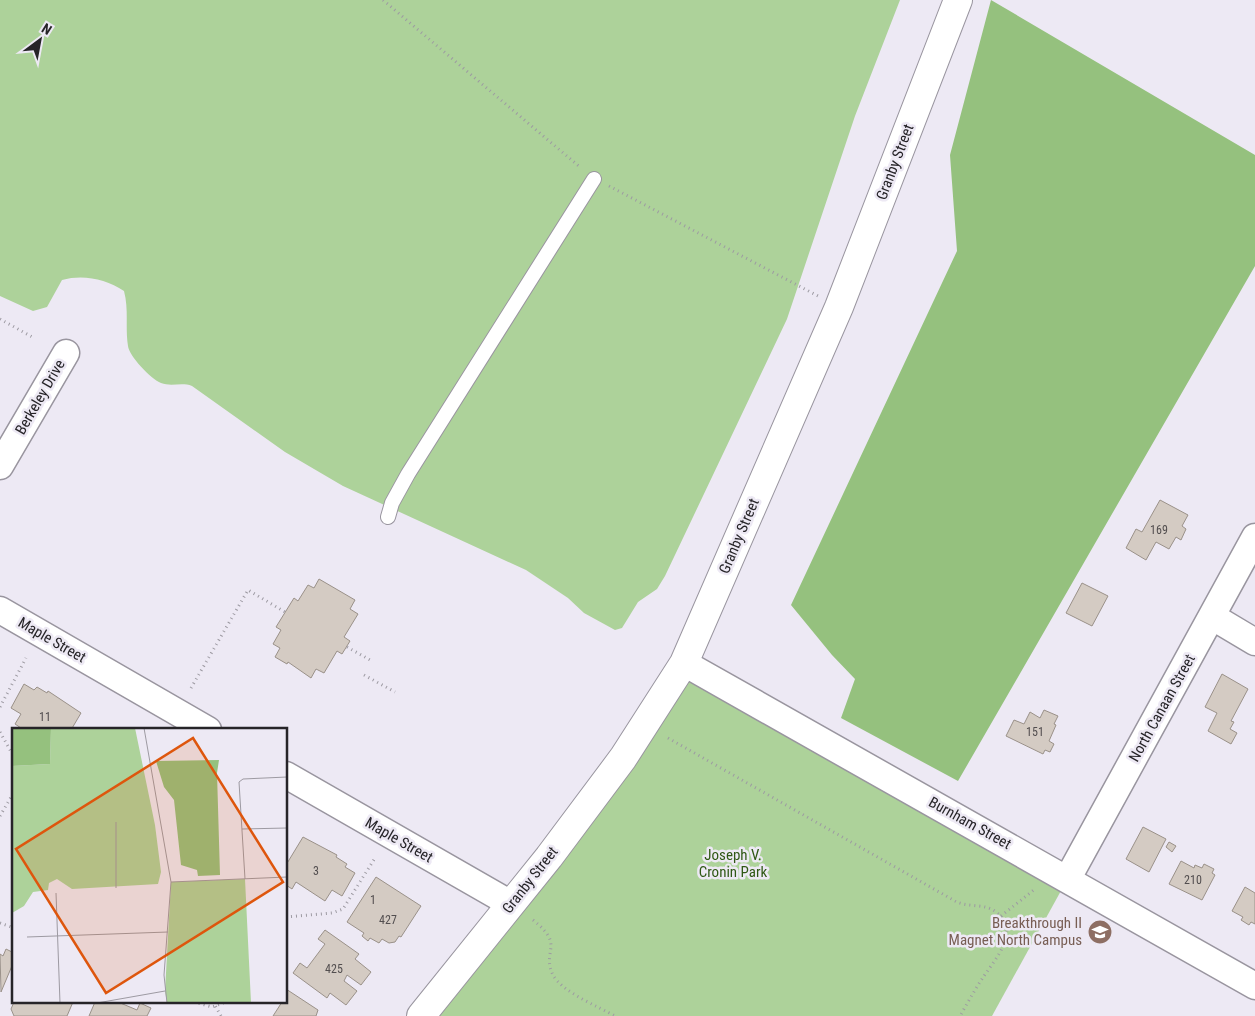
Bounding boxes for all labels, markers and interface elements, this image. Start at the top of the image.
north arrow [15,15,65,65]
text: N [39,20,55,38]
street label: Granby Street [872,122,918,202]
street label: Berkeley Drive [11,356,69,438]
street label: Granby Street [715,496,763,576]
house number: 169 [1150,523,1168,537]
street label: Maple Street [15,613,89,667]
street label: North Canaan Street [1125,651,1199,765]
house number: 11 [39,710,51,724]
house number: 151 [1026,725,1044,739]
inset map [12,728,288,1004]
street label: Burnham Street [926,793,1014,853]
street label: Maple Street [362,813,436,867]
street label: Granby Street [498,843,562,917]
park label: Joseph V. Cronin Park [699,846,768,881]
house number: 3 [313,864,319,878]
house number: 210 [1184,873,1202,887]
house number: 1 [370,893,376,907]
house number: 427 [379,913,397,927]
place label: Breakthrough II Magnet North Campus [949,914,1082,949]
school or university icon: Breakthrough II Magnet North Campus [1087,919,1113,945]
house number: 425 [325,962,343,976]

